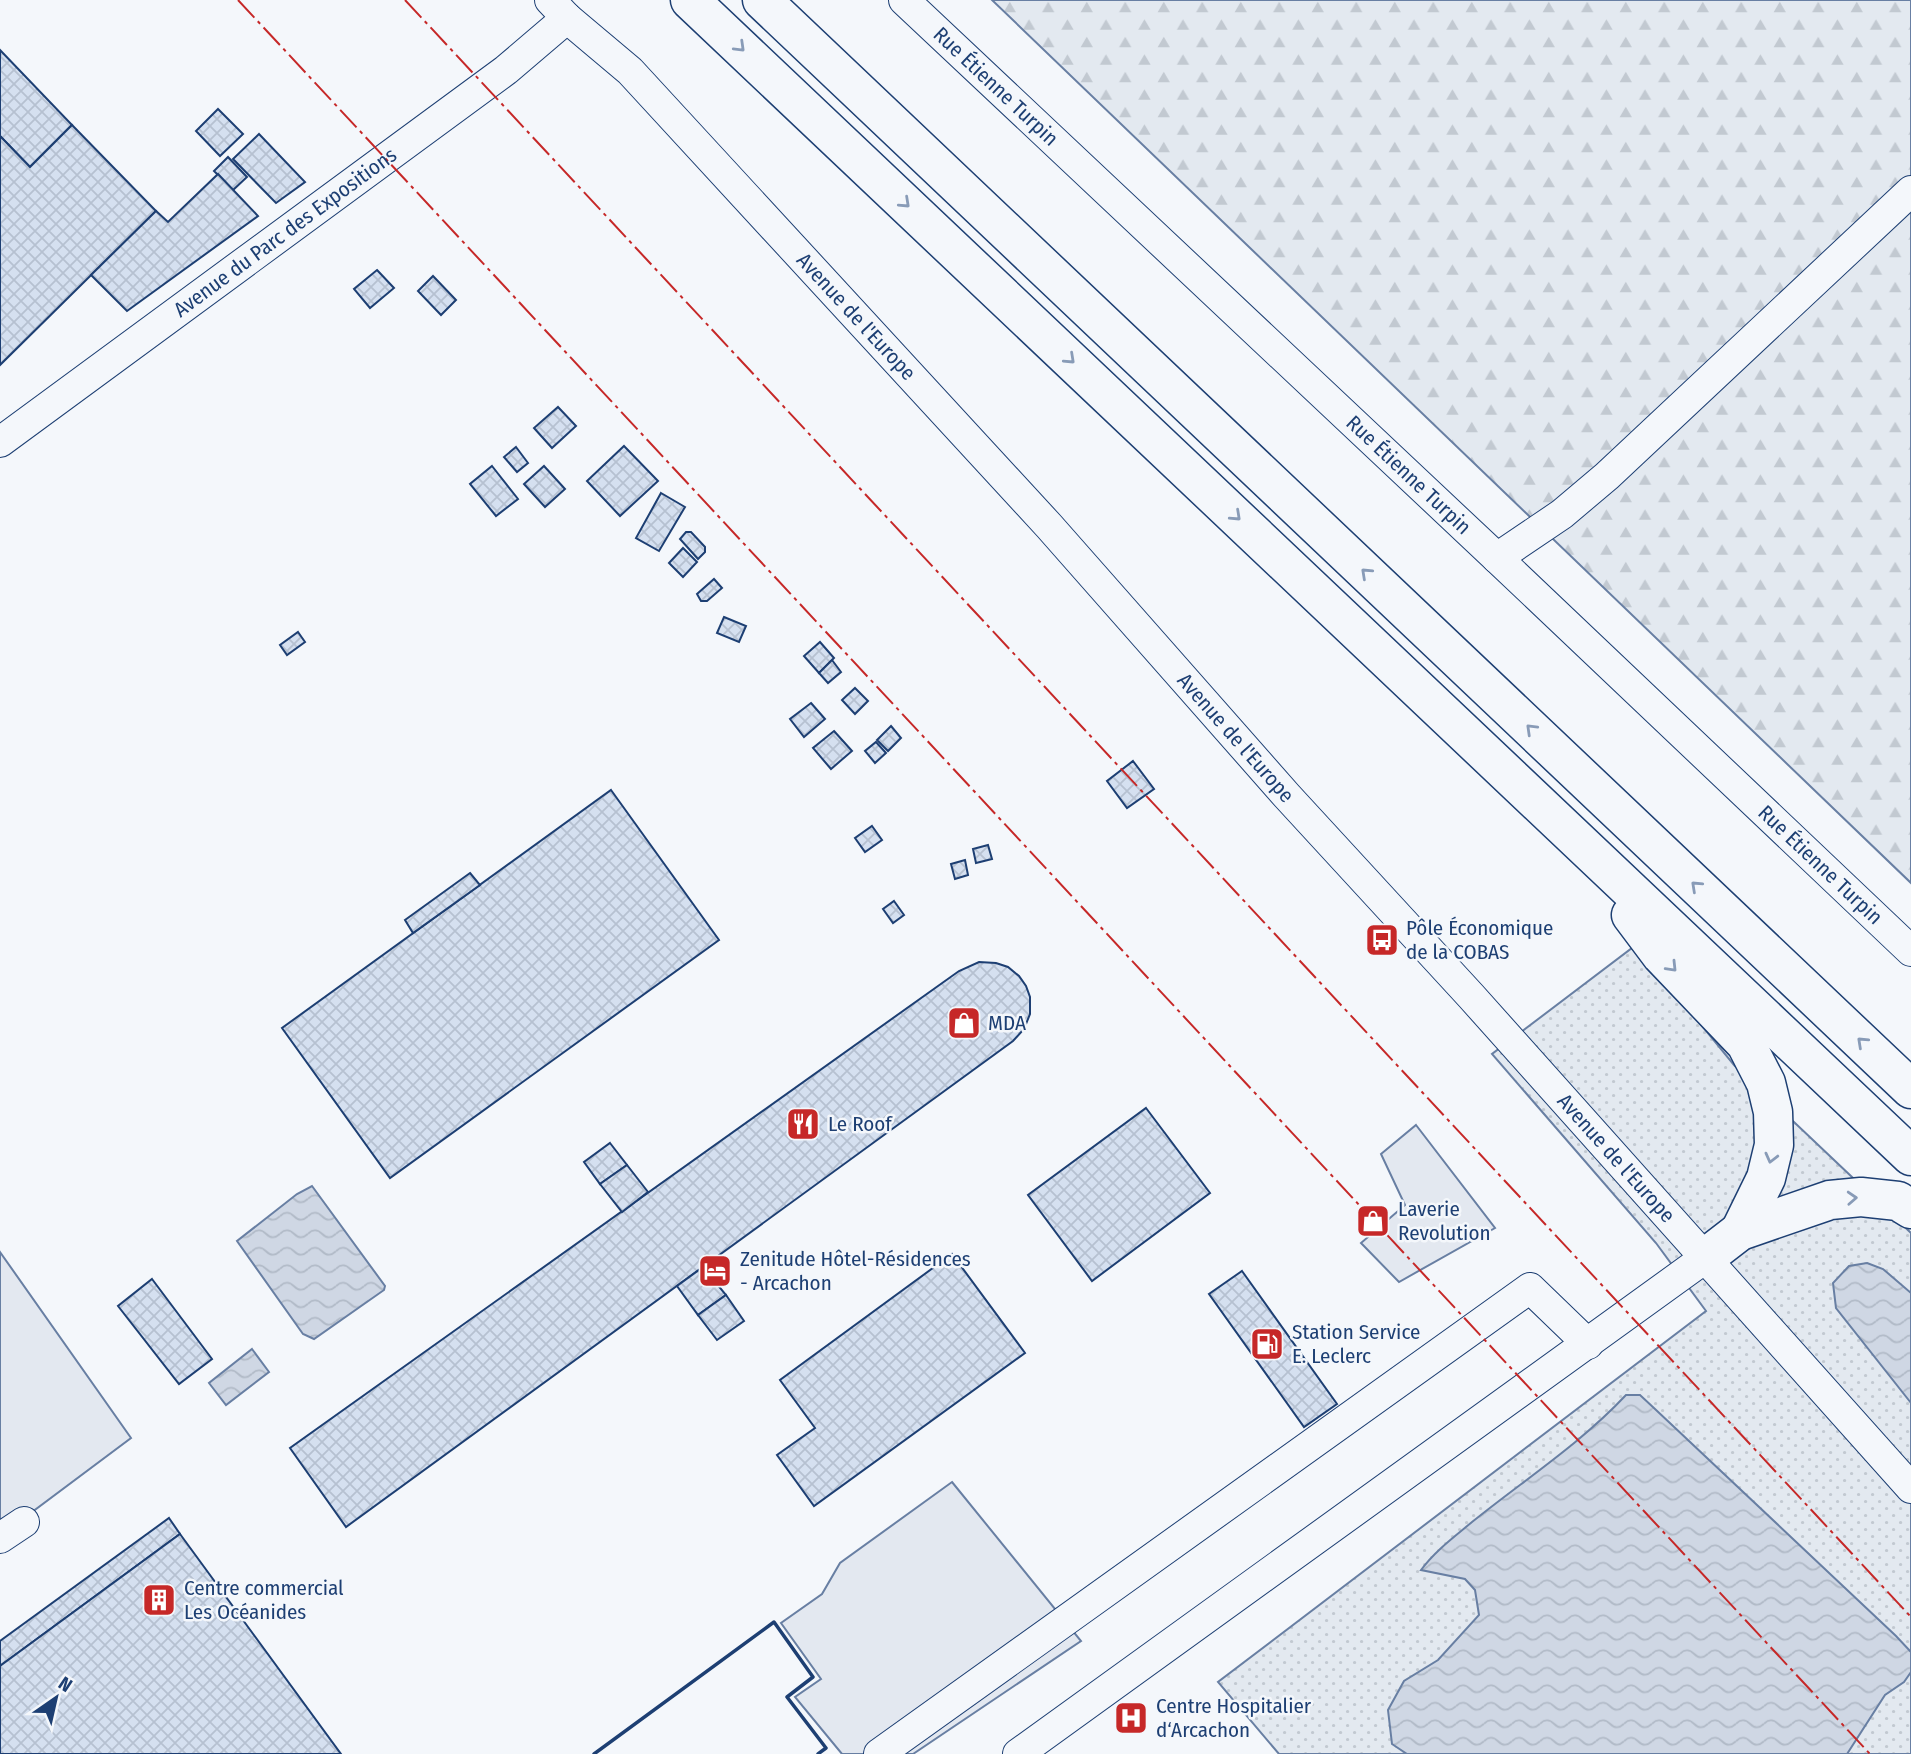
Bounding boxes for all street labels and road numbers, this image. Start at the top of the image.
street label: Rue Étienne Turpin [928,21,1064,151]
street label: Avenue du Parc des Expositions [169,142,402,323]
street label: Avenue de l'Europe [791,247,921,386]
street label: Rue Étienne Turpin [1341,410,1477,540]
street label: Avenue de l'Europe [1172,668,1300,808]
street label: Rue Étienne Turpin [1753,800,1888,930]
street label: Avenue de l'Europe [1552,1088,1680,1228]

